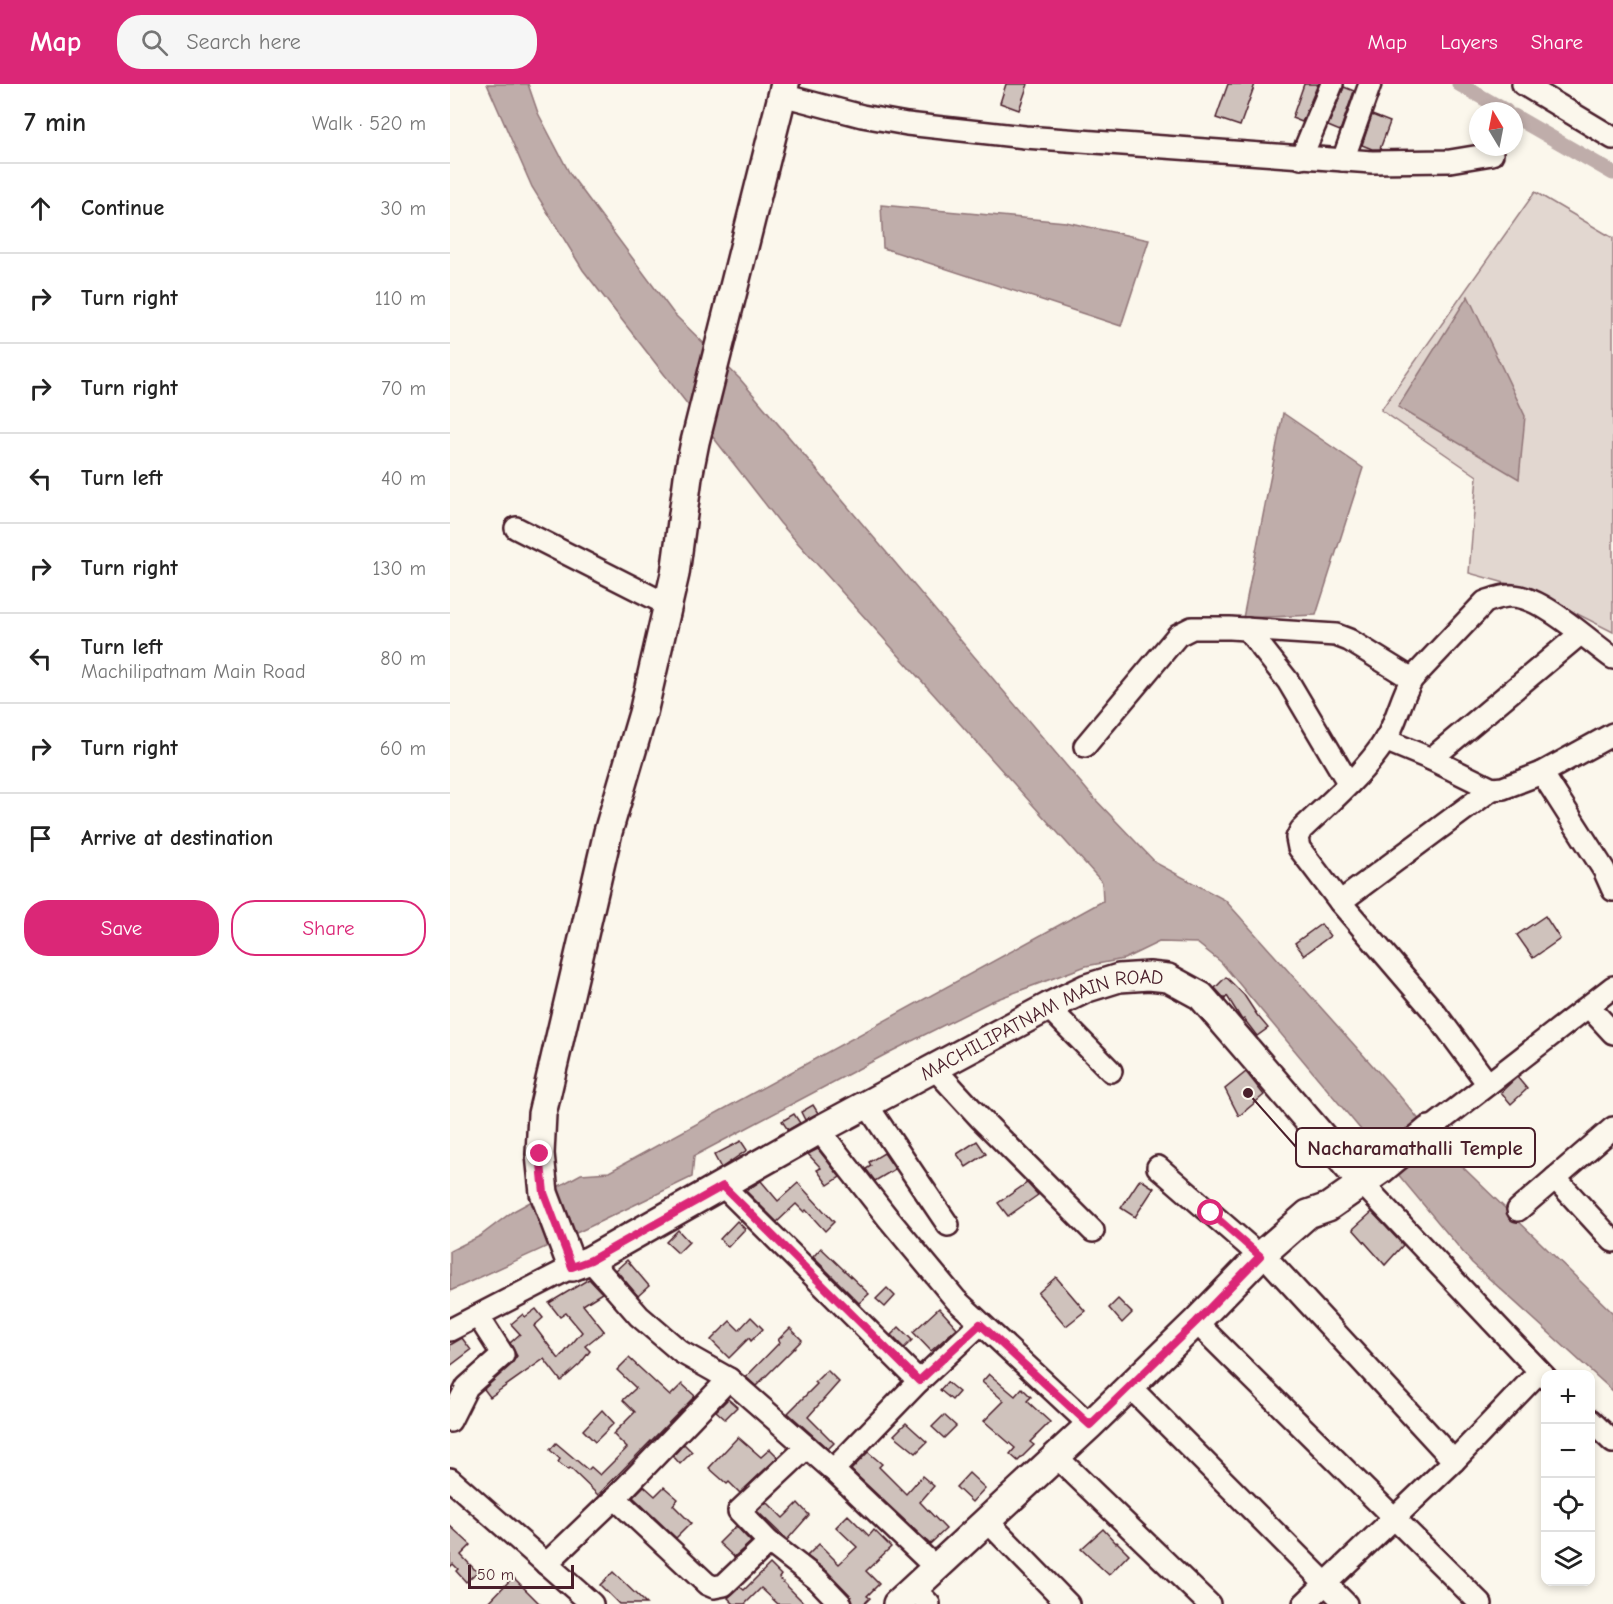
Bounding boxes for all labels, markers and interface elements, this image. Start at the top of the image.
search box [117,15,537,69]
text: Map [30,26,81,58]
icon: search [138,26,171,59]
text: Search here [186,29,301,55]
text: Map [1368,30,1407,54]
text: Layers [1440,30,1498,54]
text: Share [1531,30,1583,54]
north arrow [1469,102,1523,156]
text: 7 min [24,108,86,138]
text: Walk · 520 m [312,112,426,135]
icon: ahead [24,192,57,225]
text: Continue [81,195,164,221]
text: 30 m [380,197,426,220]
icon: right [24,282,57,315]
text: Turn right [81,285,178,311]
text: 110 m [375,287,426,310]
icon: right [24,372,57,405]
text: Turn right [81,375,178,401]
text: 70 m [381,377,426,400]
icon: left [24,462,57,495]
text: Turn left [81,465,163,491]
text: 40 m [381,467,426,490]
icon: right [24,552,57,585]
text: Turn right [81,555,178,581]
text: 130 m [373,557,426,580]
text: Turn left [81,634,163,660]
icon: left [24,642,57,675]
text: 80 m [380,647,426,670]
text: Machilipatnam Main Road [81,660,306,683]
icon: right [24,732,57,765]
text: Turn right [81,735,178,761]
text: 60 m [380,737,426,760]
icon: arrive [24,822,57,855]
text: Arrive at destination [81,825,273,851]
button: Save [24,900,219,956]
button: Share [231,900,426,956]
street label: MACHILIPATNAM MAIN ROAD [916,964,1165,1085]
callout: Nacharamathalli Temple [1296,1128,1535,1167]
text: Nacharamathalli Temple [1307,1136,1523,1160]
route end [526,1140,552,1166]
route start [1197,1199,1223,1225]
map controls [1541,1370,1595,1586]
button: + [1541,1370,1595,1424]
button: − [1541,1424,1595,1478]
button: locate [1541,1478,1595,1532]
button: layers [1541,1532,1595,1586]
scale bar [468,1562,574,1590]
text: 50 m [477,1566,514,1584]

